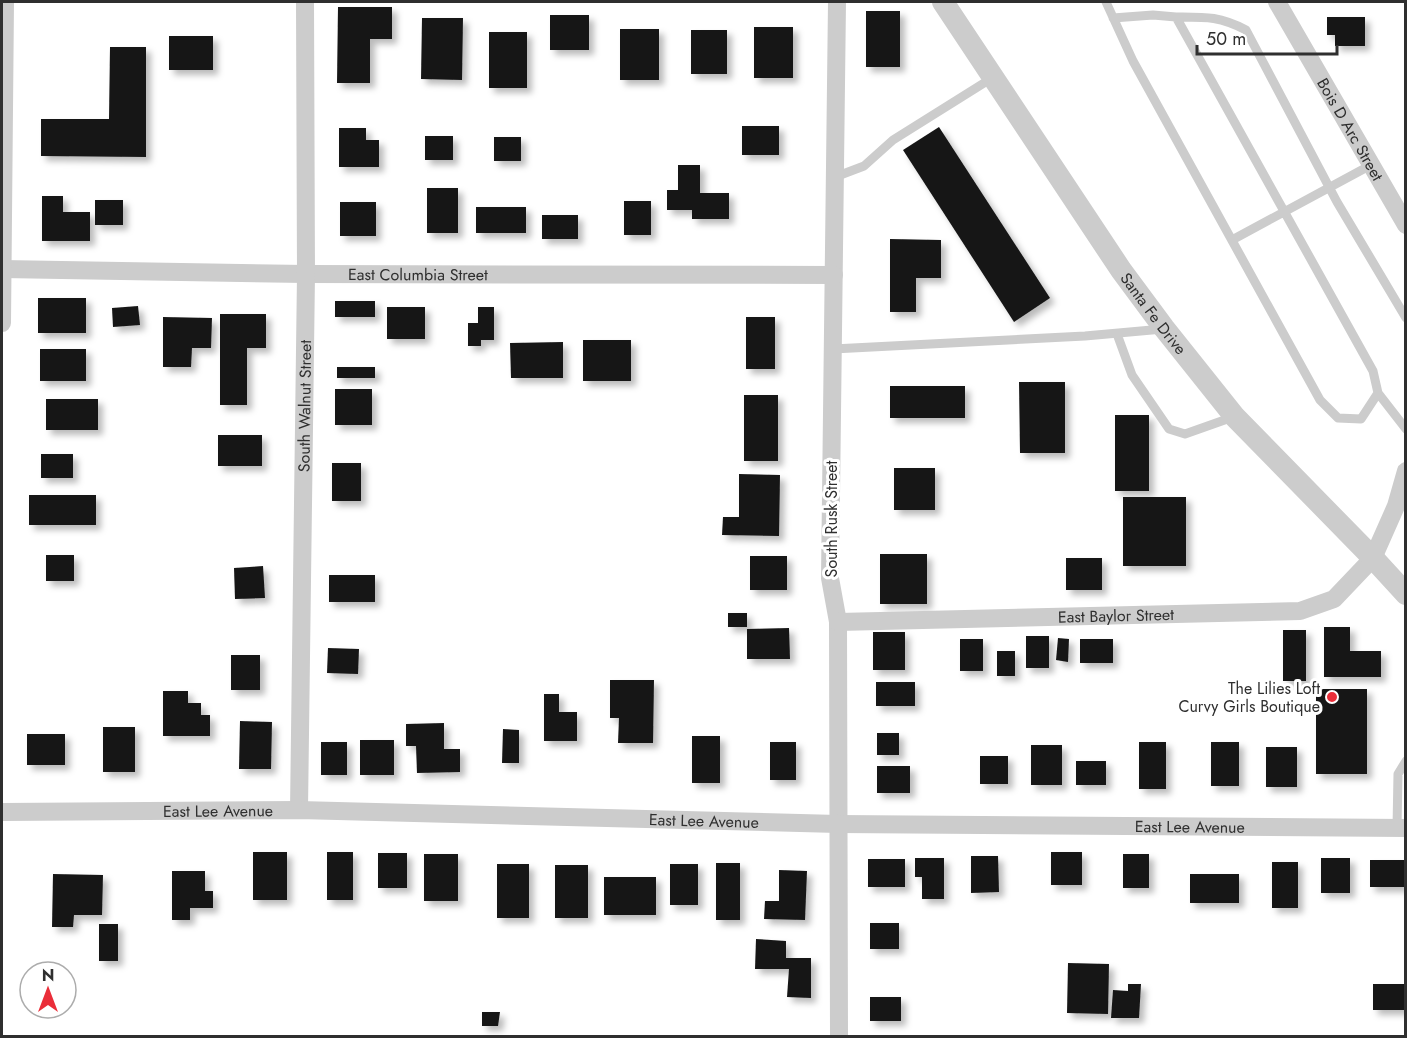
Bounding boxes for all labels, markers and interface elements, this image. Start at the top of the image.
scale bar [1197,18,1336,56]
text: 50 m [1206,26,1246,52]
street label: Bois D Arc Street [1312,74,1390,185]
street label: East Columbia Street [348,263,488,286]
street label: Santa Fe Drive [1115,268,1192,359]
street label: South Walnut Street [292,340,317,472]
street label: South Rusk Street [820,460,843,577]
street label: East Baylor Street [1058,602,1174,628]
place label: The Lilies Loft Curvy Girls Boutique [1179,677,1320,718]
marker: The Lilies Loft Curvy Girls Boutique [1325,690,1339,704]
street label: East Lee Avenue [163,799,273,822]
street label: East Lee Avenue [649,808,759,833]
street label: East Lee Avenue [1135,815,1245,838]
north arrow [18,960,78,1020]
text: N [42,964,54,987]

